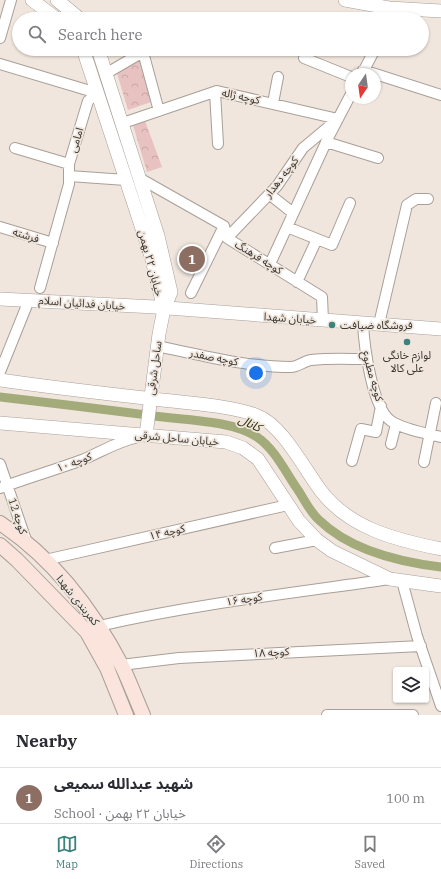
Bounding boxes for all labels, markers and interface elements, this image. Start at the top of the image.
search box [12,12,429,56]
icon: search [26,23,48,45]
text: Search here [58,25,143,44]
north arrow [345,68,381,104]
street label: کوچه ژاله [220,85,262,108]
street label: امامی [66,126,86,154]
street label: کوچه دهدار [260,153,302,202]
street label: فرشته [11,224,41,246]
street label: خیابان ۲۲ بهمن [135,228,167,298]
street label: کوچه فرهنگ [232,237,286,278]
pin: 1 [179,244,205,274]
street label: خیابان فدائیان اسلام [38,293,126,314]
street label: خیابان شهدا [263,309,317,327]
place label: فروشگاه ضیافت [340,318,413,332]
marker: فروشگاه ضیافت [327,320,337,330]
marker: لوازم خانگی علی کالا [402,337,412,347]
street label: ساحل شرقی [143,340,165,396]
street label: کوچه صفدر [187,345,240,370]
place label: لوازم خانگی علی کالا [383,348,431,375]
street label: کوچه مطبوع [358,349,387,404]
your location [246,363,266,383]
water label: کانال [236,411,266,436]
street label: خیابان ساحل شرقی [134,427,220,449]
street label: کوچه ۱۰ [54,449,94,476]
street label: کوچه 12 [4,496,31,537]
street label: کوچه ۱۴ [148,521,187,544]
street label: کمربندی شهدا [53,572,103,629]
street label: کوچه ۱۶ [225,589,264,610]
street label: کوچه ۱۸ [252,644,290,661]
map controls [393,667,429,703]
button: layers [393,667,429,703]
text: Nearby [16,730,77,752]
text: شهید عبدالله سمیعی [54,774,193,793]
text: 1 [25,790,33,807]
text: 100 m [386,790,425,807]
text: School · خیابان ۲۲ بهمن [54,805,186,822]
tab: Map [56,833,78,871]
tab: Directions [189,833,243,871]
tab: Saved [354,833,385,871]

